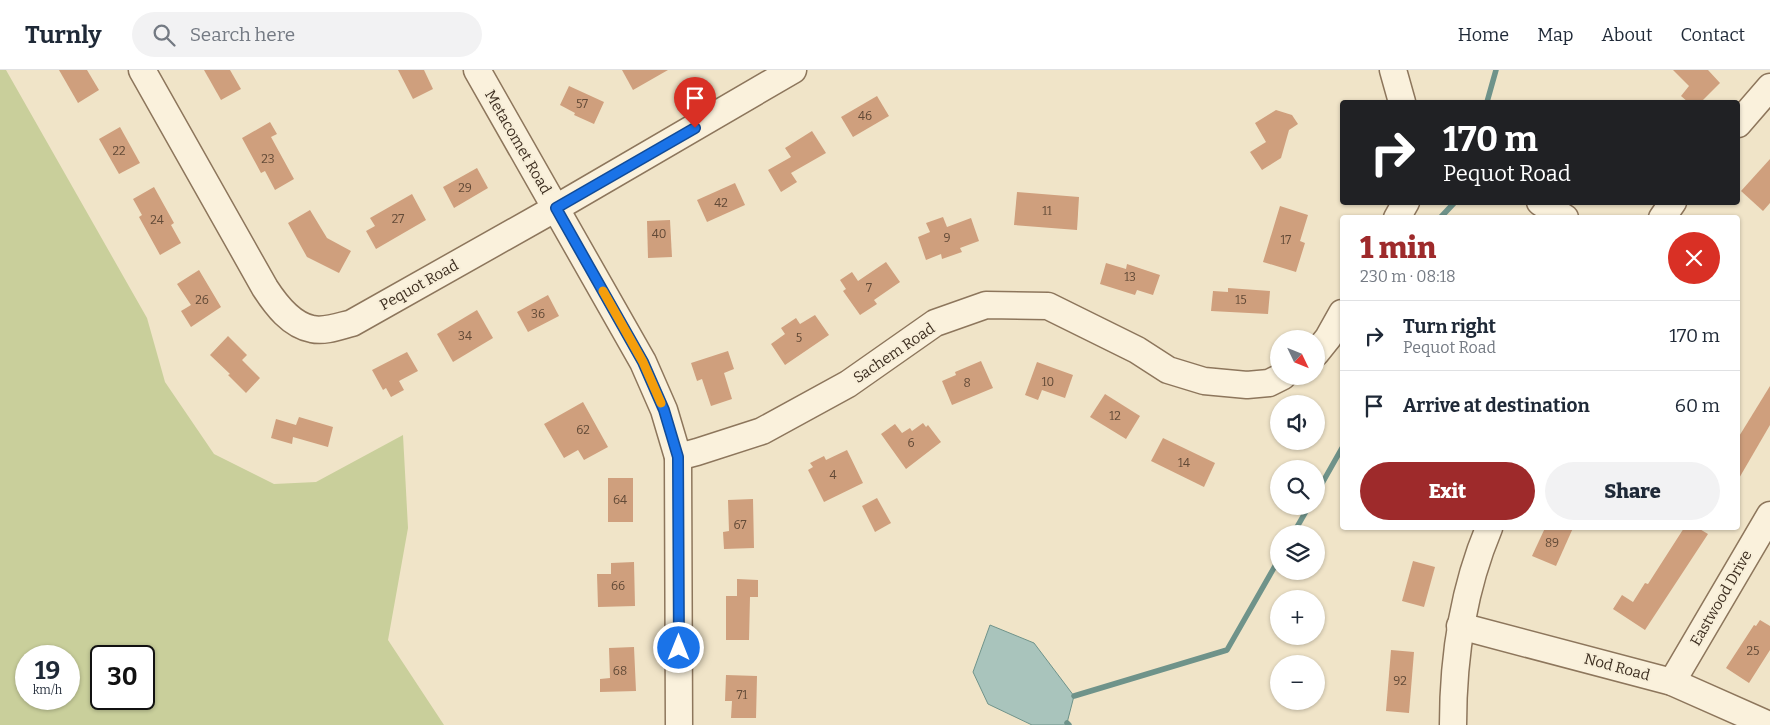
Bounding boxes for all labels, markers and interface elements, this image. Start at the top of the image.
search box [132,12,482,57]
text: Turnly [25,21,102,49]
icon: search [150,21,178,49]
text: Search here [190,23,295,46]
text: Home [1458,24,1509,46]
text: Map [1537,24,1573,46]
text: About [1601,24,1652,46]
text: Contact [1680,24,1745,46]
pin [674,77,716,128]
icon: arrive [681,84,709,112]
street label: Metacomet Road [481,87,555,197]
house number: 57 [576,97,588,111]
house number: 46 [858,109,872,123]
text: 170 m [1443,118,1538,160]
icon: right [1360,120,1425,185]
house number: 22 [112,144,126,158]
house number: 23 [261,152,275,166]
text: Pequot Road [1443,160,1571,187]
house number: 29 [458,181,472,195]
house number: 42 [714,196,728,210]
house number: 11 [1042,204,1052,218]
house number: 27 [392,212,404,226]
house number: 24 [150,213,164,227]
house number: 40 [652,227,666,241]
text: 1 min [1360,230,1436,266]
house number: 9 [943,231,951,245]
button: close [1668,232,1720,284]
house number: 17 [1281,233,1291,247]
street label: Pequot Road [377,256,462,314]
text: 230 m · 08:18 [1360,267,1456,286]
house number: 13 [1124,270,1136,284]
house number: 7 [866,281,872,295]
house number: 26 [195,293,209,307]
house number: 15 [1235,293,1247,307]
house number: 36 [531,307,545,321]
text: Turn right [1403,315,1496,338]
street label: Sachem Road [850,319,938,387]
icon: right [1360,322,1388,350]
text: 170 m [1669,324,1720,347]
house number: 34 [458,329,472,343]
north arrow [1270,330,1325,385]
map controls [1270,330,1325,710]
house number: 5 [796,331,802,345]
text: Pequot Road [1403,338,1496,357]
house number: 10 [1042,375,1054,389]
house number: 8 [963,376,971,390]
icon: arrive [1360,392,1388,420]
text: Arrive at destination [1403,394,1590,417]
text: 60 m [1675,394,1720,417]
button: sound [1270,395,1325,450]
house number: 12 [1109,409,1121,423]
house number: 62 [576,423,590,437]
house number: 6 [907,436,915,450]
house number: 14 [1178,456,1190,470]
button: search [1270,460,1325,515]
button: Exit [1360,462,1535,520]
button: Share [1545,462,1720,520]
house number: 4 [829,468,837,482]
house number: 64 [613,493,627,507]
house number: 67 [734,518,746,532]
button: layers [1270,525,1325,580]
house number: 89 [1545,536,1559,550]
street label: Eastwood Drive [1686,547,1756,649]
house number: 66 [611,579,625,593]
button: + [1270,590,1325,645]
position arrow [652,621,704,673]
house number: 25 [1747,644,1759,658]
speed limit sign: 30 [90,645,155,710]
street label: Nod Road [1582,650,1652,684]
button: − [1270,655,1325,710]
text: 19 [35,656,60,686]
house number: 68 [613,664,627,678]
house number: 92 [1393,674,1407,688]
text: km/h [33,683,62,697]
house number: 71 [737,688,748,702]

